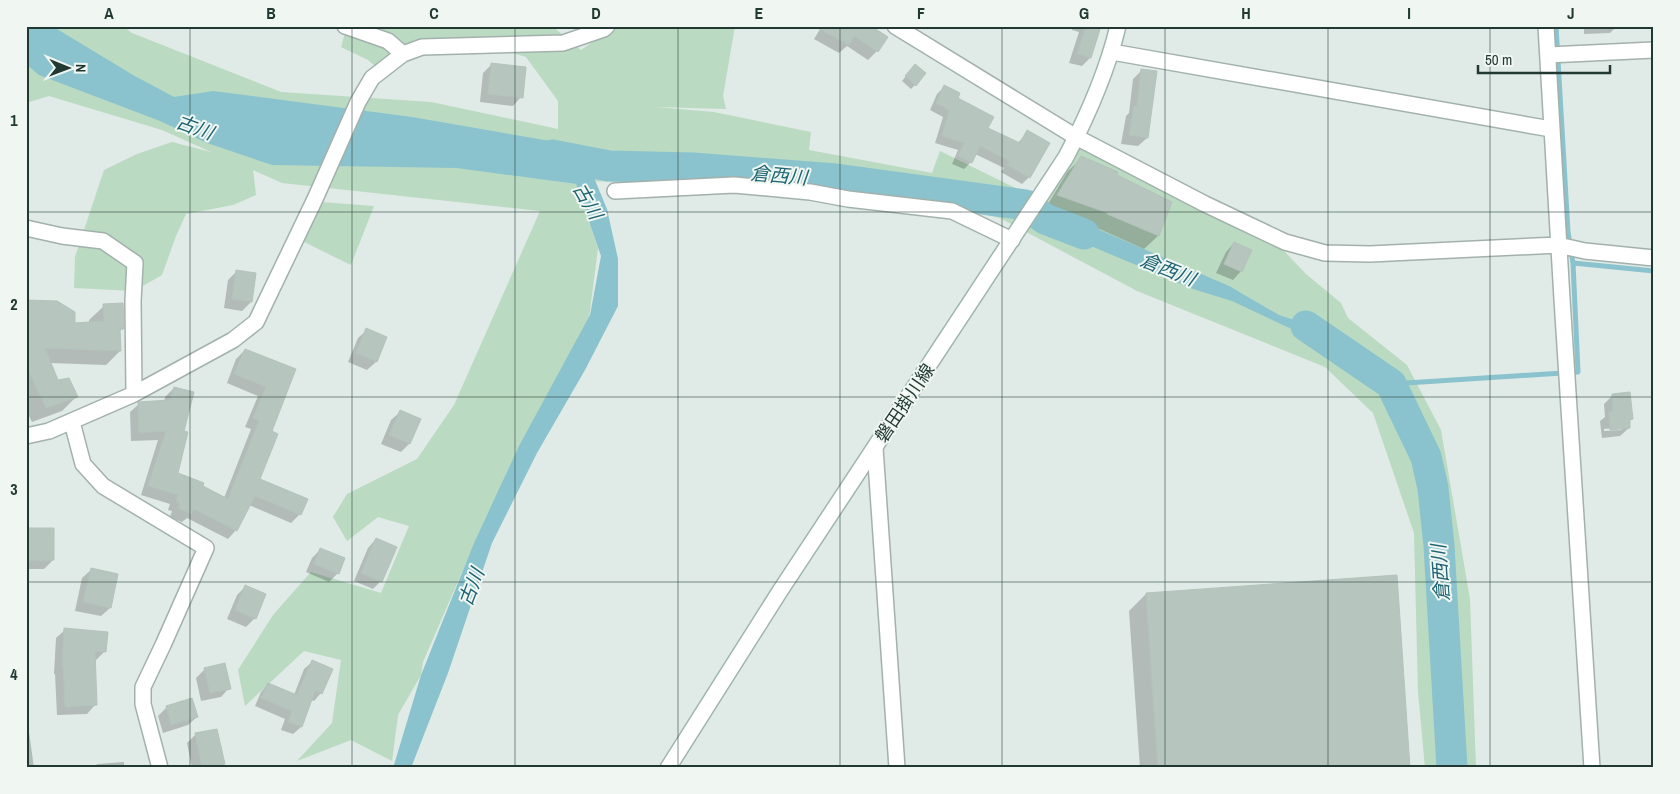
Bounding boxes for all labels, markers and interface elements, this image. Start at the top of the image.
text: A [104,2,114,24]
text: B [266,2,276,24]
text: C [429,2,439,24]
text: D [591,2,601,24]
text: E [755,2,764,24]
text: F [917,2,925,24]
text: G [1079,2,1089,24]
text: H [1241,2,1251,24]
text: I [1407,2,1411,24]
text: J [1567,2,1575,24]
north arrow [42,42,92,92]
scale bar [1478,42,1610,74]
text: 50 m [1485,49,1512,70]
text: N [72,64,90,73]
water label: 古川 [173,108,219,146]
text: 1 [10,109,18,131]
water label: 倉西川 [749,160,811,191]
water label: 古川 [567,178,610,226]
water label: 倉西川 [1137,246,1201,292]
text: 2 [10,293,18,315]
street label: 磐田掛川線 [869,358,940,447]
text: 3 [10,478,18,500]
water label: 倉西川 [1425,542,1455,602]
water label: 古川 [452,563,491,609]
text: 4 [10,663,18,685]

